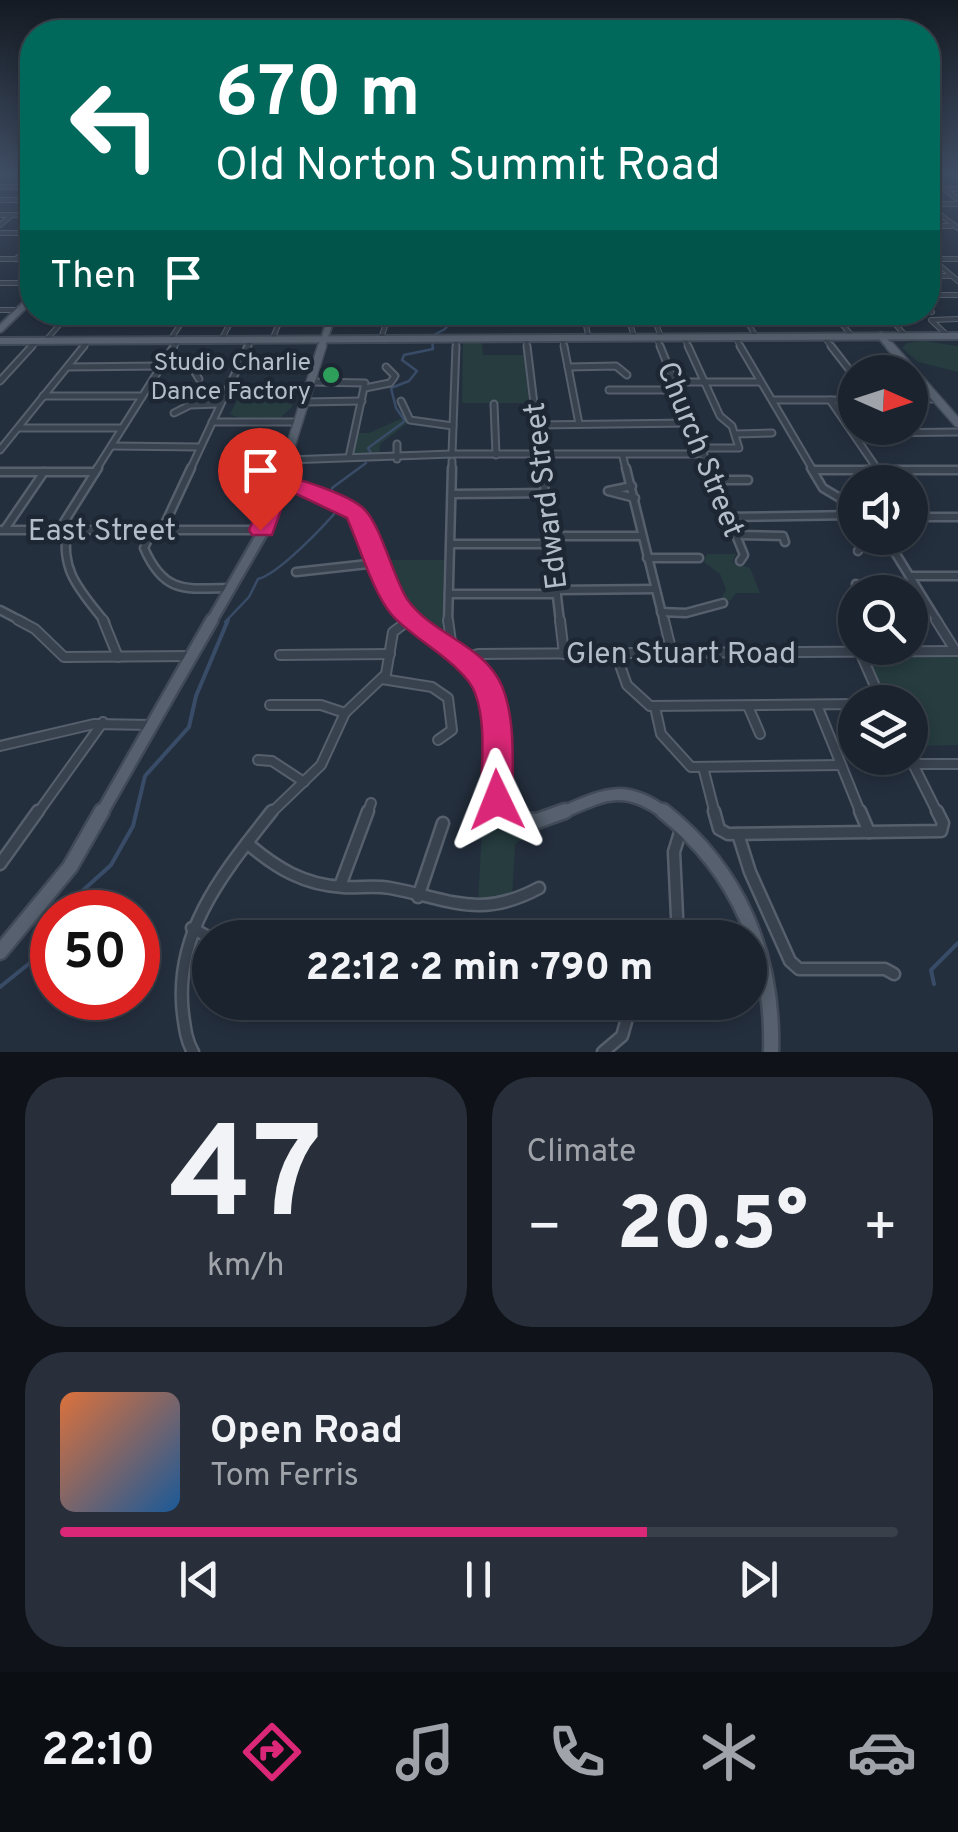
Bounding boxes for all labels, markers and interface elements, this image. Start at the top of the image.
text: 670 m [215,52,421,141]
icon: left [50,60,180,190]
text: Old Norton Summit Road [215,139,721,196]
icon: arrive [156,250,211,305]
text: Then [50,253,136,302]
place label: Studio Charlie Dance Factory [150,348,311,409]
north arrow [838,355,928,445]
map controls [838,355,928,775]
street label: Church Street [647,357,751,543]
marker: Studio Charlie Dance Factory [320,364,342,386]
street label: Edward Street [518,400,577,592]
pin [218,428,303,531]
icon: arrive [233,443,288,498]
button: sound [838,465,928,555]
street label: East Street [28,514,176,551]
button: search [838,575,928,665]
street label: Glen Stuart Road [566,637,796,674]
button: layers [838,685,928,775]
position arrow [445,748,549,852]
speed limit sign: 50 [30,890,160,1020]
text: 22:12 · 2 min · 790 m [306,945,653,994]
text: 47 [169,1099,322,1264]
text: Climate [527,1133,636,1173]
text: 20.5° [617,1181,808,1276]
text: − [527,1195,562,1265]
text: + [863,1195,898,1265]
text: km/h [207,1247,285,1287]
text: Open Road [210,1408,403,1457]
text: Tom Ferris [210,1457,359,1497]
icon: previous [172,1552,227,1607]
icon: pause [451,1552,506,1607]
icon: next [731,1552,786,1607]
icon: directions [237,1717,307,1787]
icon: music [390,1717,460,1787]
icon: phone [542,1717,612,1787]
icon: climate [694,1717,764,1787]
icon: car [847,1717,917,1787]
text: 22:10 [41,1724,155,1781]

